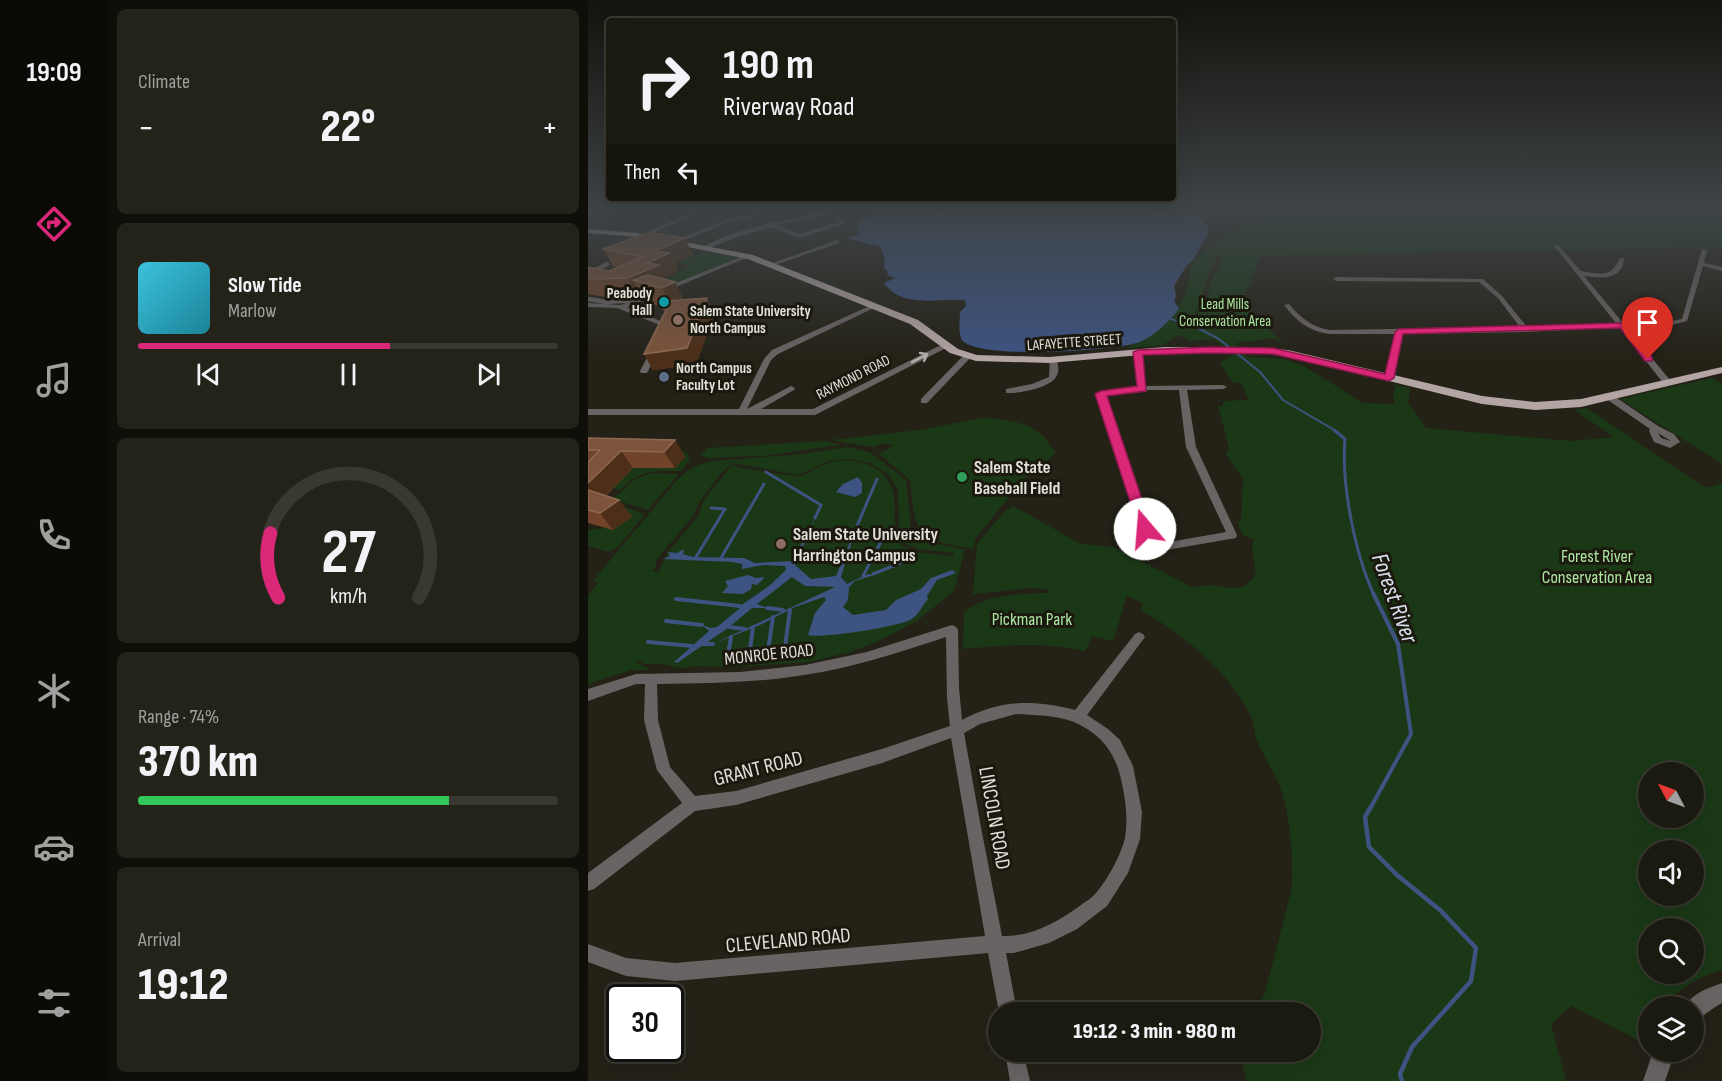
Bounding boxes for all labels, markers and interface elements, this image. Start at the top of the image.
text: 190 m [723,40,814,91]
icon: right [624,42,702,120]
text: 19:09 [26,57,82,89]
text: Climate [138,70,190,94]
text: Riverway Road [723,91,854,123]
text: 22° [320,100,376,155]
text: − [138,108,154,148]
text: + [542,108,558,148]
icon: left [672,156,705,189]
text: Then [624,159,660,186]
icon: directions [33,203,75,245]
text: Slow Tide [228,272,302,299]
place label: Peabody Hall [607,284,653,320]
marker: Peabody Hall [657,295,671,309]
park label: Lead Mills Conservation Area [1179,295,1271,331]
pin [1622,297,1673,359]
text: Marlow [228,299,276,323]
place label: Salem State University North Campus [690,302,812,338]
icon: arrive [1631,306,1664,339]
marker: Salem State University North Campus [671,313,685,327]
street label: LAFAYETTE STREET [1026,330,1122,355]
street label: RAYMOND ROAD [813,351,893,404]
one-way arrow [911,352,929,364]
icon: previous [192,358,225,391]
icon: pause [332,358,365,391]
icon: next [472,358,505,391]
icon: music [33,359,75,401]
place label: North Campus Faculty Lot [676,359,752,395]
marker: North Campus Faculty Lot [657,370,671,384]
place label: Salem State Baseball Field [974,457,1060,499]
marker: Salem State Baseball Field [955,470,969,484]
position arrow [1113,497,1177,561]
icon: phone [33,514,75,556]
text: 27 [321,516,376,591]
place label: Salem State University Harrington Campus [793,524,939,566]
marker: Salem State University Harrington Campus [774,537,788,551]
park label: Forest River Conservation Area [1542,546,1652,588]
water label: Forest River [1365,549,1425,648]
text: km/h [329,584,367,609]
park label: Pickman Park [992,609,1072,630]
street label: MONROE ROAD [723,639,815,670]
icon: climate [33,670,75,712]
text: Range · 74% [138,705,219,729]
text: 370 km [138,735,258,790]
street label: GRANT ROAD [711,745,805,792]
north arrow [1638,762,1704,828]
map controls [1638,762,1704,1062]
street label: LINCOLN ROAD [973,765,1016,872]
icon: car [33,826,75,868]
button: sound [1638,840,1704,906]
button: search [1638,918,1704,984]
street label: CLEVELAND ROAD [725,923,851,958]
text: Arrival [138,928,181,952]
text: 19:12 [138,958,228,1013]
icon: filters [33,982,75,1024]
speed limit sign: 30 [606,984,684,1062]
button: layers [1638,996,1704,1062]
text: 19:12 · 3 min · 980 m [1073,1018,1236,1045]

